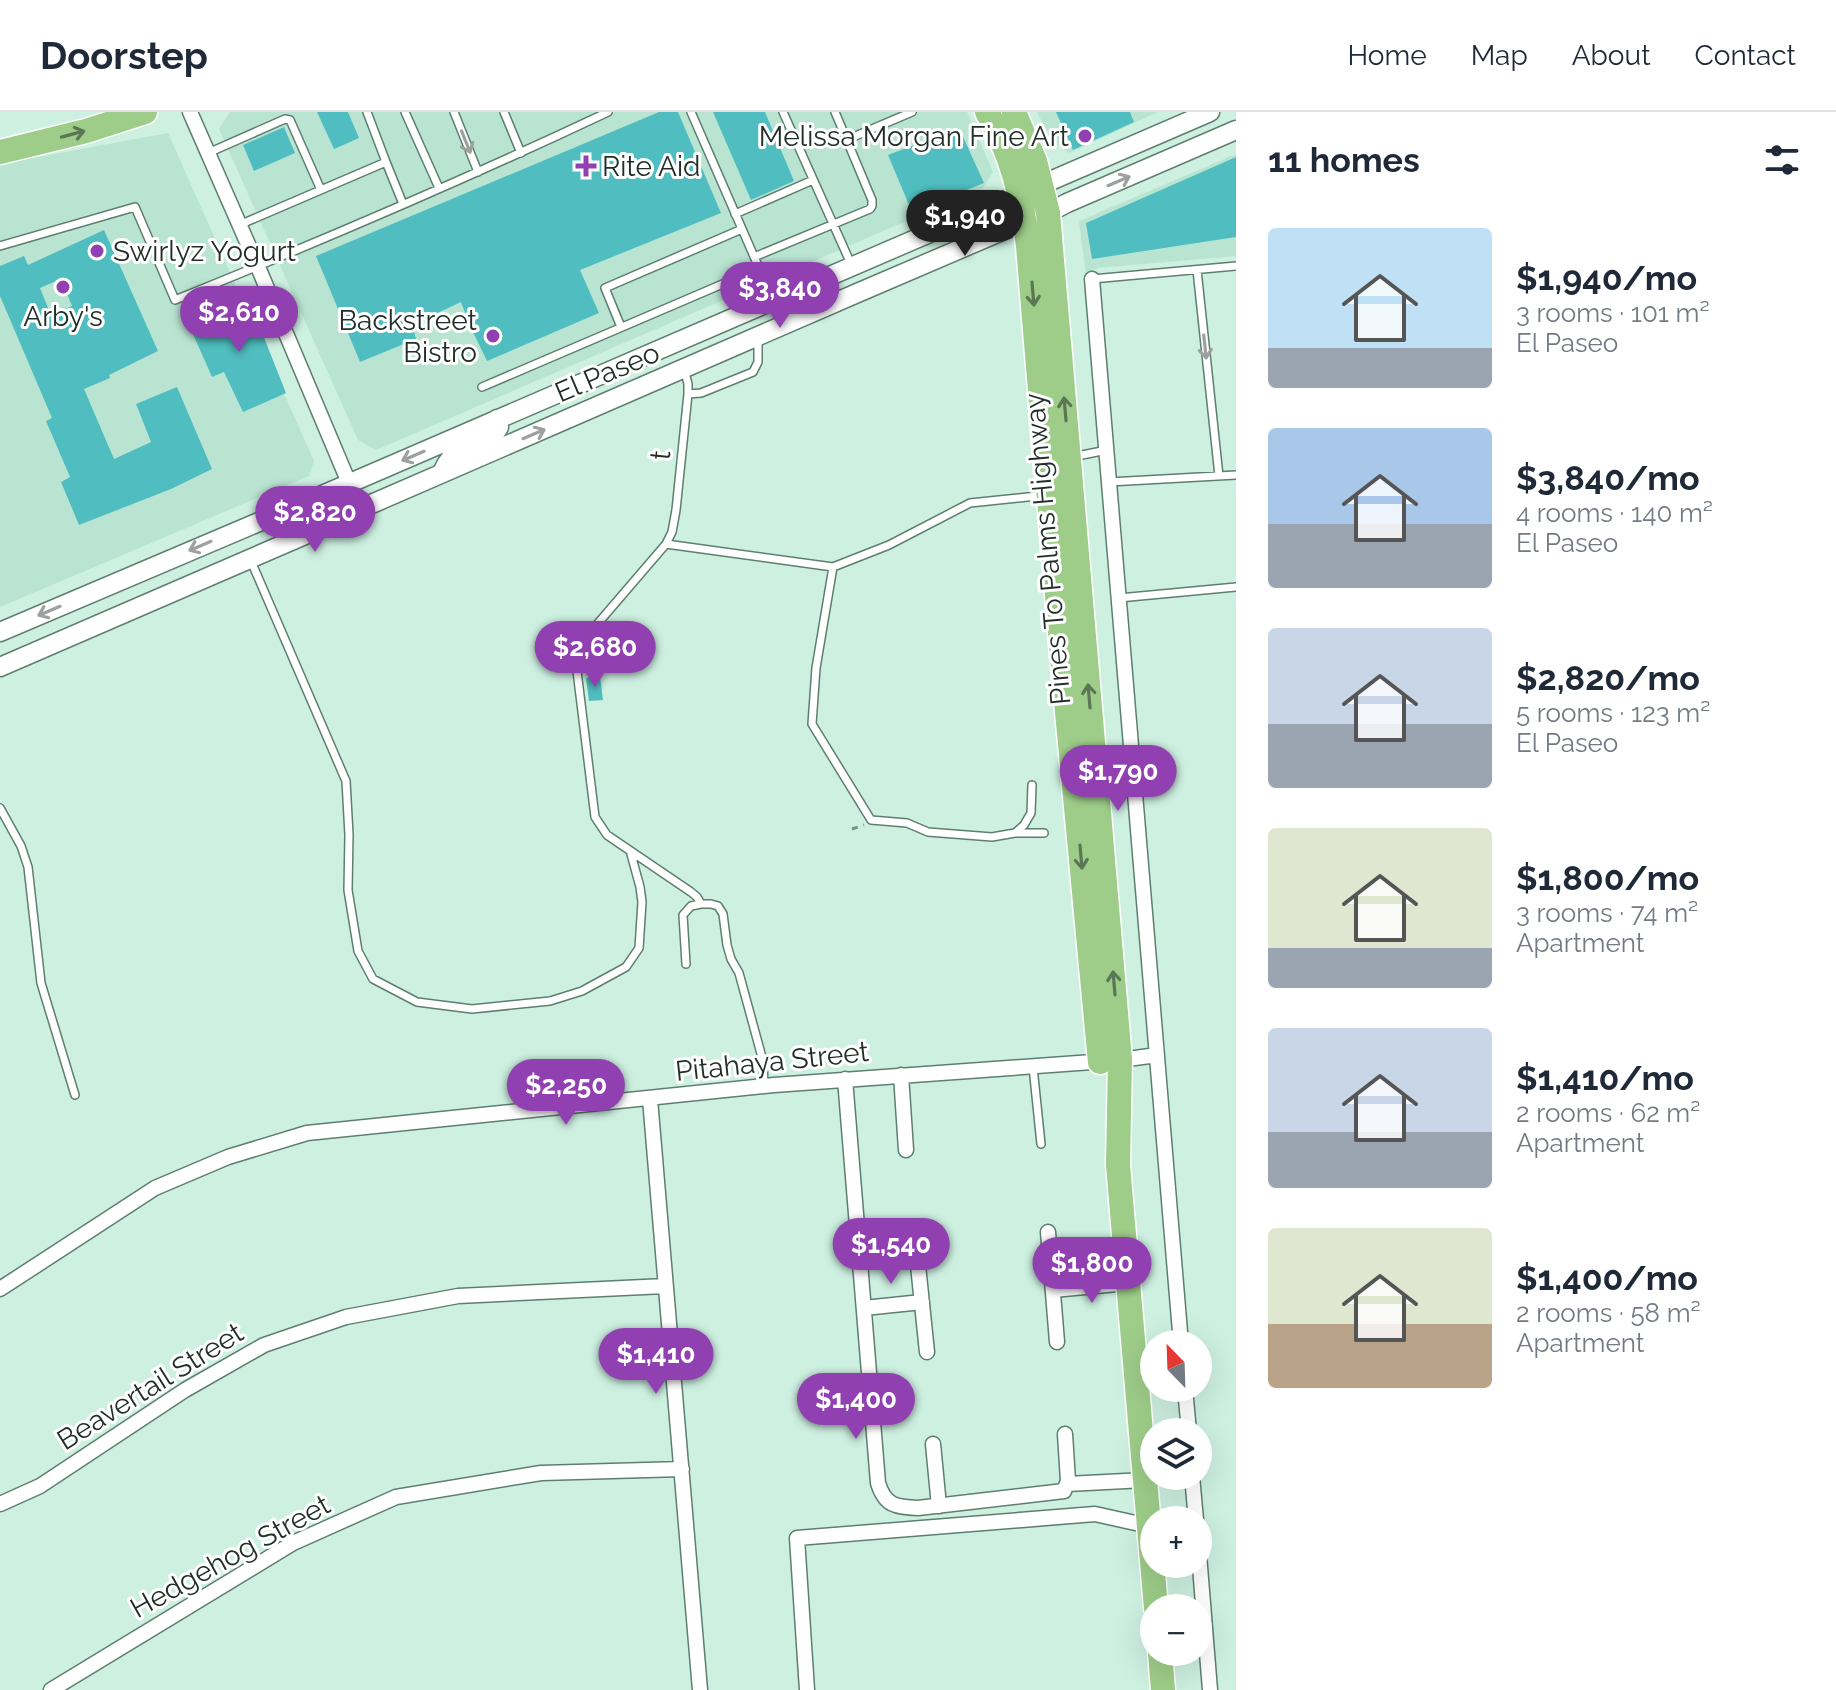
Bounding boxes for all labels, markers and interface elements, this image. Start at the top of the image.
text: Doorstep [40,33,208,78]
text: Home [1347,39,1427,72]
text: Map [1471,39,1528,72]
text: About [1572,39,1651,72]
text: Contact [1695,39,1796,72]
place label: Melissa Morgan Fine Art [759,120,1070,153]
one-way arrow [59,126,85,141]
marker: Melissa Morgan Fine Art [1076,127,1094,145]
one-way arrow [460,129,474,154]
icon: filters [1760,138,1804,182]
text: 11 homes [1268,140,1420,180]
place label: Rite Aid [602,150,701,183]
marker: Rite Aid [577,157,595,175]
one-way arrow [1106,172,1131,187]
pin: $1,940 [900,190,1030,258]
text: $1,940 [924,201,1006,231]
place label: Swirlyz Yogurt [113,235,297,268]
marker: Swirlyz Yogurt [88,242,106,260]
text: $1,940/mo [1516,258,1697,298]
icon: home [1332,260,1428,356]
pin: $3,840 [715,262,845,330]
text: $3,840 [738,273,822,303]
marker: Arby's [54,278,72,296]
one-way arrow [1026,281,1041,307]
pin: $2,610 [174,286,304,354]
text: $2,610 [198,297,280,327]
text: 3 rooms · 101 m² [1516,298,1710,328]
place label: Arby's [23,300,103,333]
place label: Backstreet Bistro [338,304,478,369]
marker: Backstreet Bistro [484,327,502,345]
text: El Paseo [1516,328,1618,358]
one-way arrow [1198,333,1213,360]
street label: El Paseo [550,336,664,409]
street label: Pines To Palms Highway [1017,392,1078,706]
one-way arrow [1057,396,1072,423]
one-way arrow [522,426,546,441]
street label: t [644,448,677,461]
one-way arrow [401,449,425,464]
text: $3,840/mo [1516,458,1700,498]
icon: home [1332,460,1428,556]
pin: $2,820 [250,486,380,554]
text: $2,820 [273,497,357,527]
text: 4 rooms · 140 m² [1516,498,1713,528]
text: El Paseo [1516,528,1618,558]
one-way arrow [188,540,213,555]
one-way arrow [37,604,62,619]
pin: $2,680 [530,621,660,689]
text: $2,680 [553,632,637,662]
text: $2,820/mo [1516,658,1700,698]
icon: home [1332,660,1428,756]
one-way arrow [1082,683,1097,710]
text: 5 rooms · 123 m² [1516,698,1710,728]
text: El Paseo [1516,728,1618,758]
pin: $1,790 [1053,745,1183,813]
text: $1,790 [1078,756,1158,786]
one-way arrow [1073,843,1088,870]
text: $1,800/mo [1516,858,1699,898]
icon: home [1332,860,1428,956]
text: 3 rooms · 74 m² [1516,898,1698,928]
text: Apartment [1516,928,1645,958]
one-way arrow [1106,970,1121,996]
street label: Pitahaya Street [674,1035,871,1088]
text: $1,410/mo [1516,1058,1694,1098]
pin: $2,250 [501,1059,631,1127]
icon: home [1332,1060,1428,1156]
text: $2,250 [525,1070,607,1100]
text: 2 rooms · 62 m² [1516,1098,1700,1128]
text: Apartment [1516,1128,1645,1158]
pin: $1,540 [826,1218,956,1286]
text: $1,540 [851,1229,931,1259]
pin: $1,800 [1027,1237,1157,1305]
text: $1,800 [1051,1248,1134,1278]
text: $1,400/mo [1516,1258,1698,1298]
icon: home [1332,1260,1428,1356]
text: 2 rooms · 58 m² [1516,1298,1701,1328]
street label: Beavertail Street [51,1316,250,1457]
pin: $1,410 [591,1328,721,1396]
text: Apartment [1516,1328,1645,1358]
north arrow [1140,1330,1212,1402]
map controls [1140,1330,1212,1666]
text: $1,410 [616,1339,696,1369]
pin: $1,400 [791,1373,921,1441]
text: $1,400 [815,1384,897,1414]
button: layers [1140,1418,1212,1490]
street label: Hedgehog Street [125,1488,336,1625]
button: + [1140,1506,1212,1578]
button: − [1140,1594,1212,1666]

